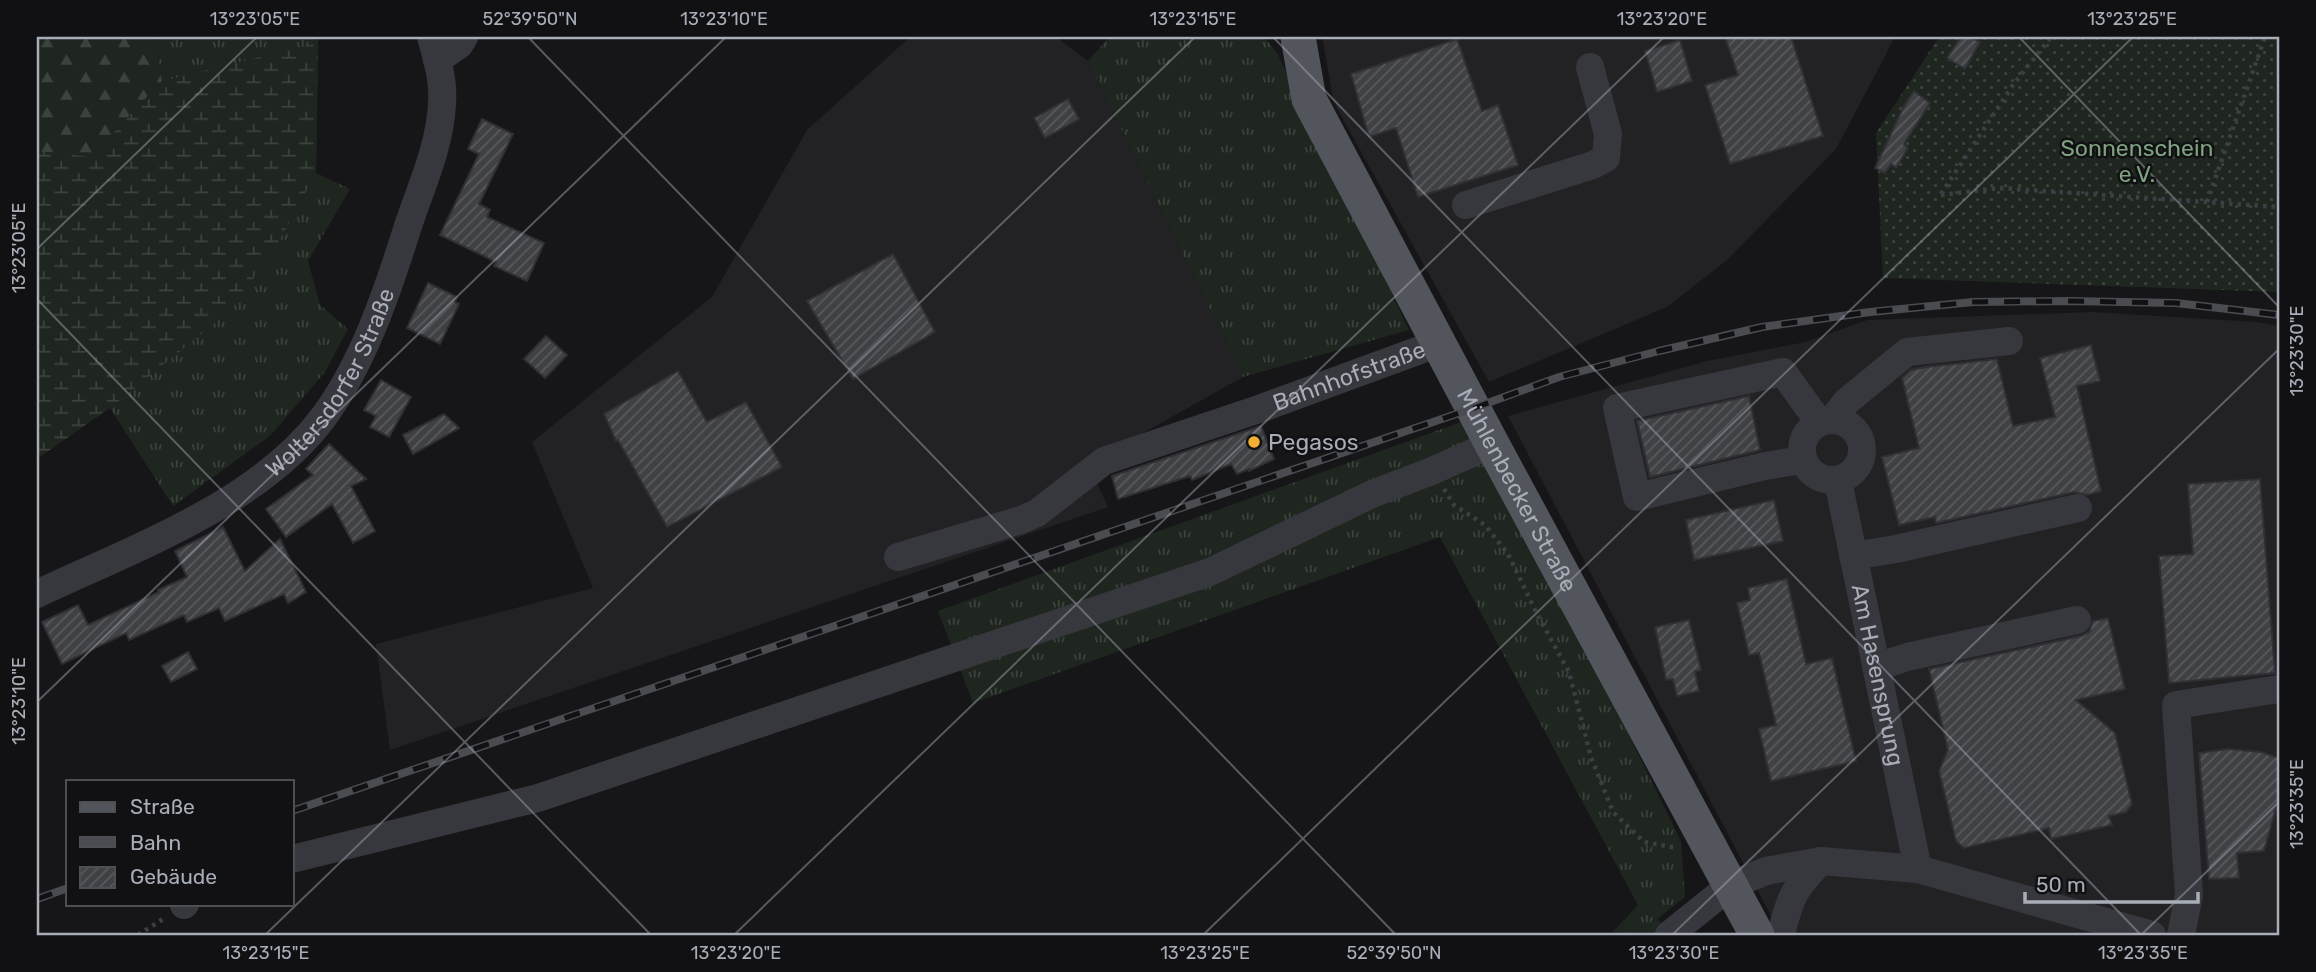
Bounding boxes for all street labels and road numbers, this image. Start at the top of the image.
street label: Woltersdorfer Straße [260,284,400,483]
street label: Bahnhofstraße [1269,335,1429,417]
street label: Mühlenbecker Straße [1451,384,1583,597]
street label: Am Hasensprung [1846,582,1910,768]

